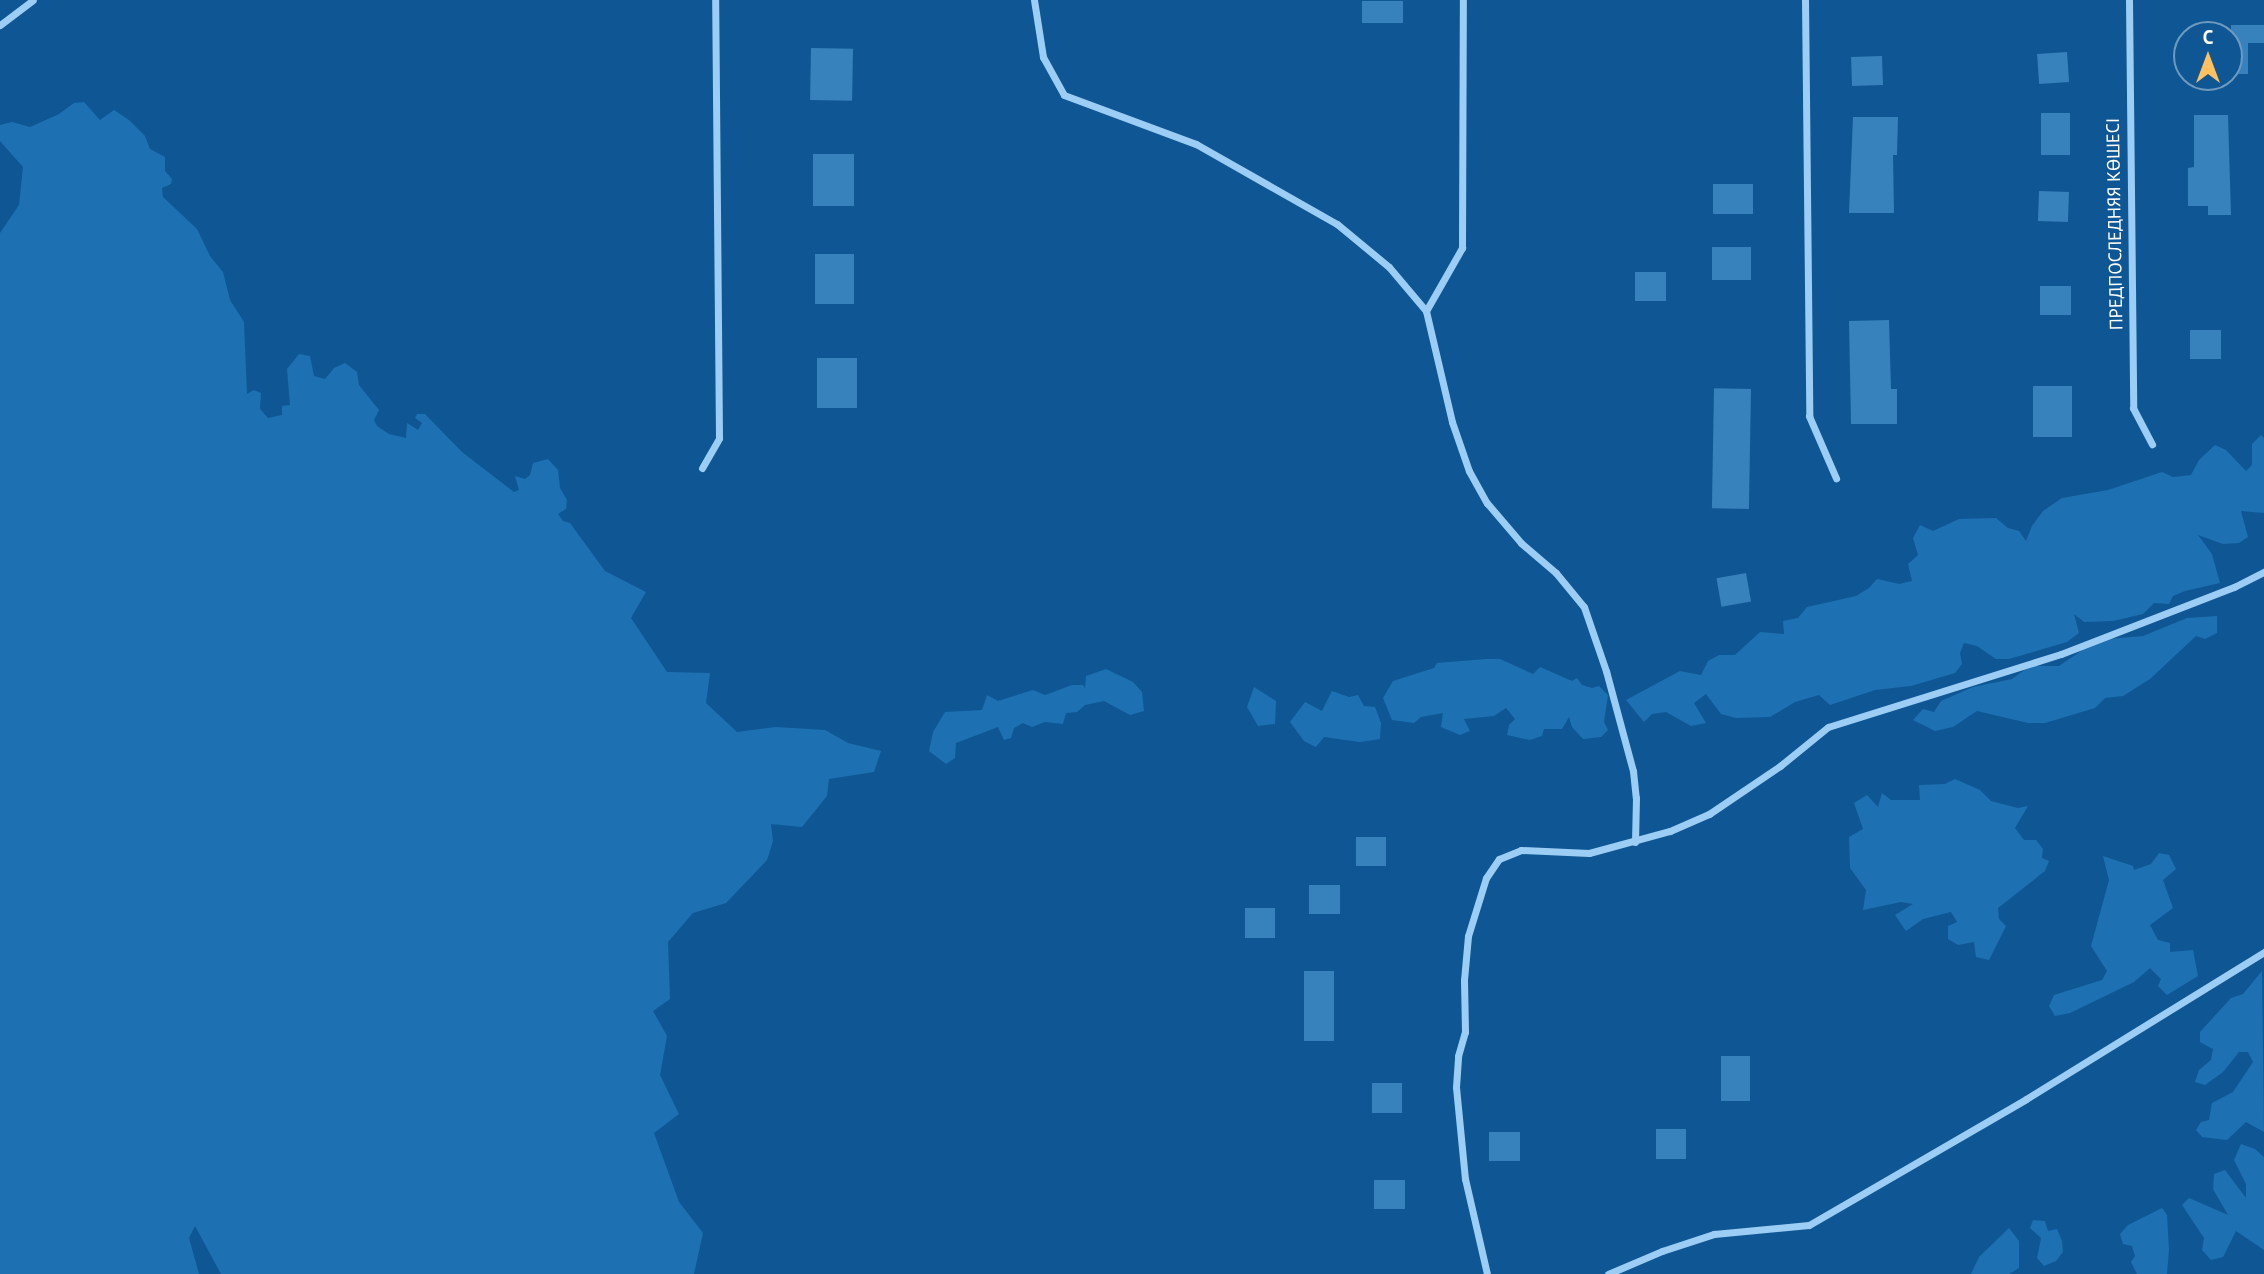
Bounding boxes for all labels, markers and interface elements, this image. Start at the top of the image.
north arrow [2173,21,2243,91]
text: С [2203,25,2213,49]
street label: ПРЕДПОСЛЕДНЯЯ КӨШЕСІ [2102,118,2128,330]

